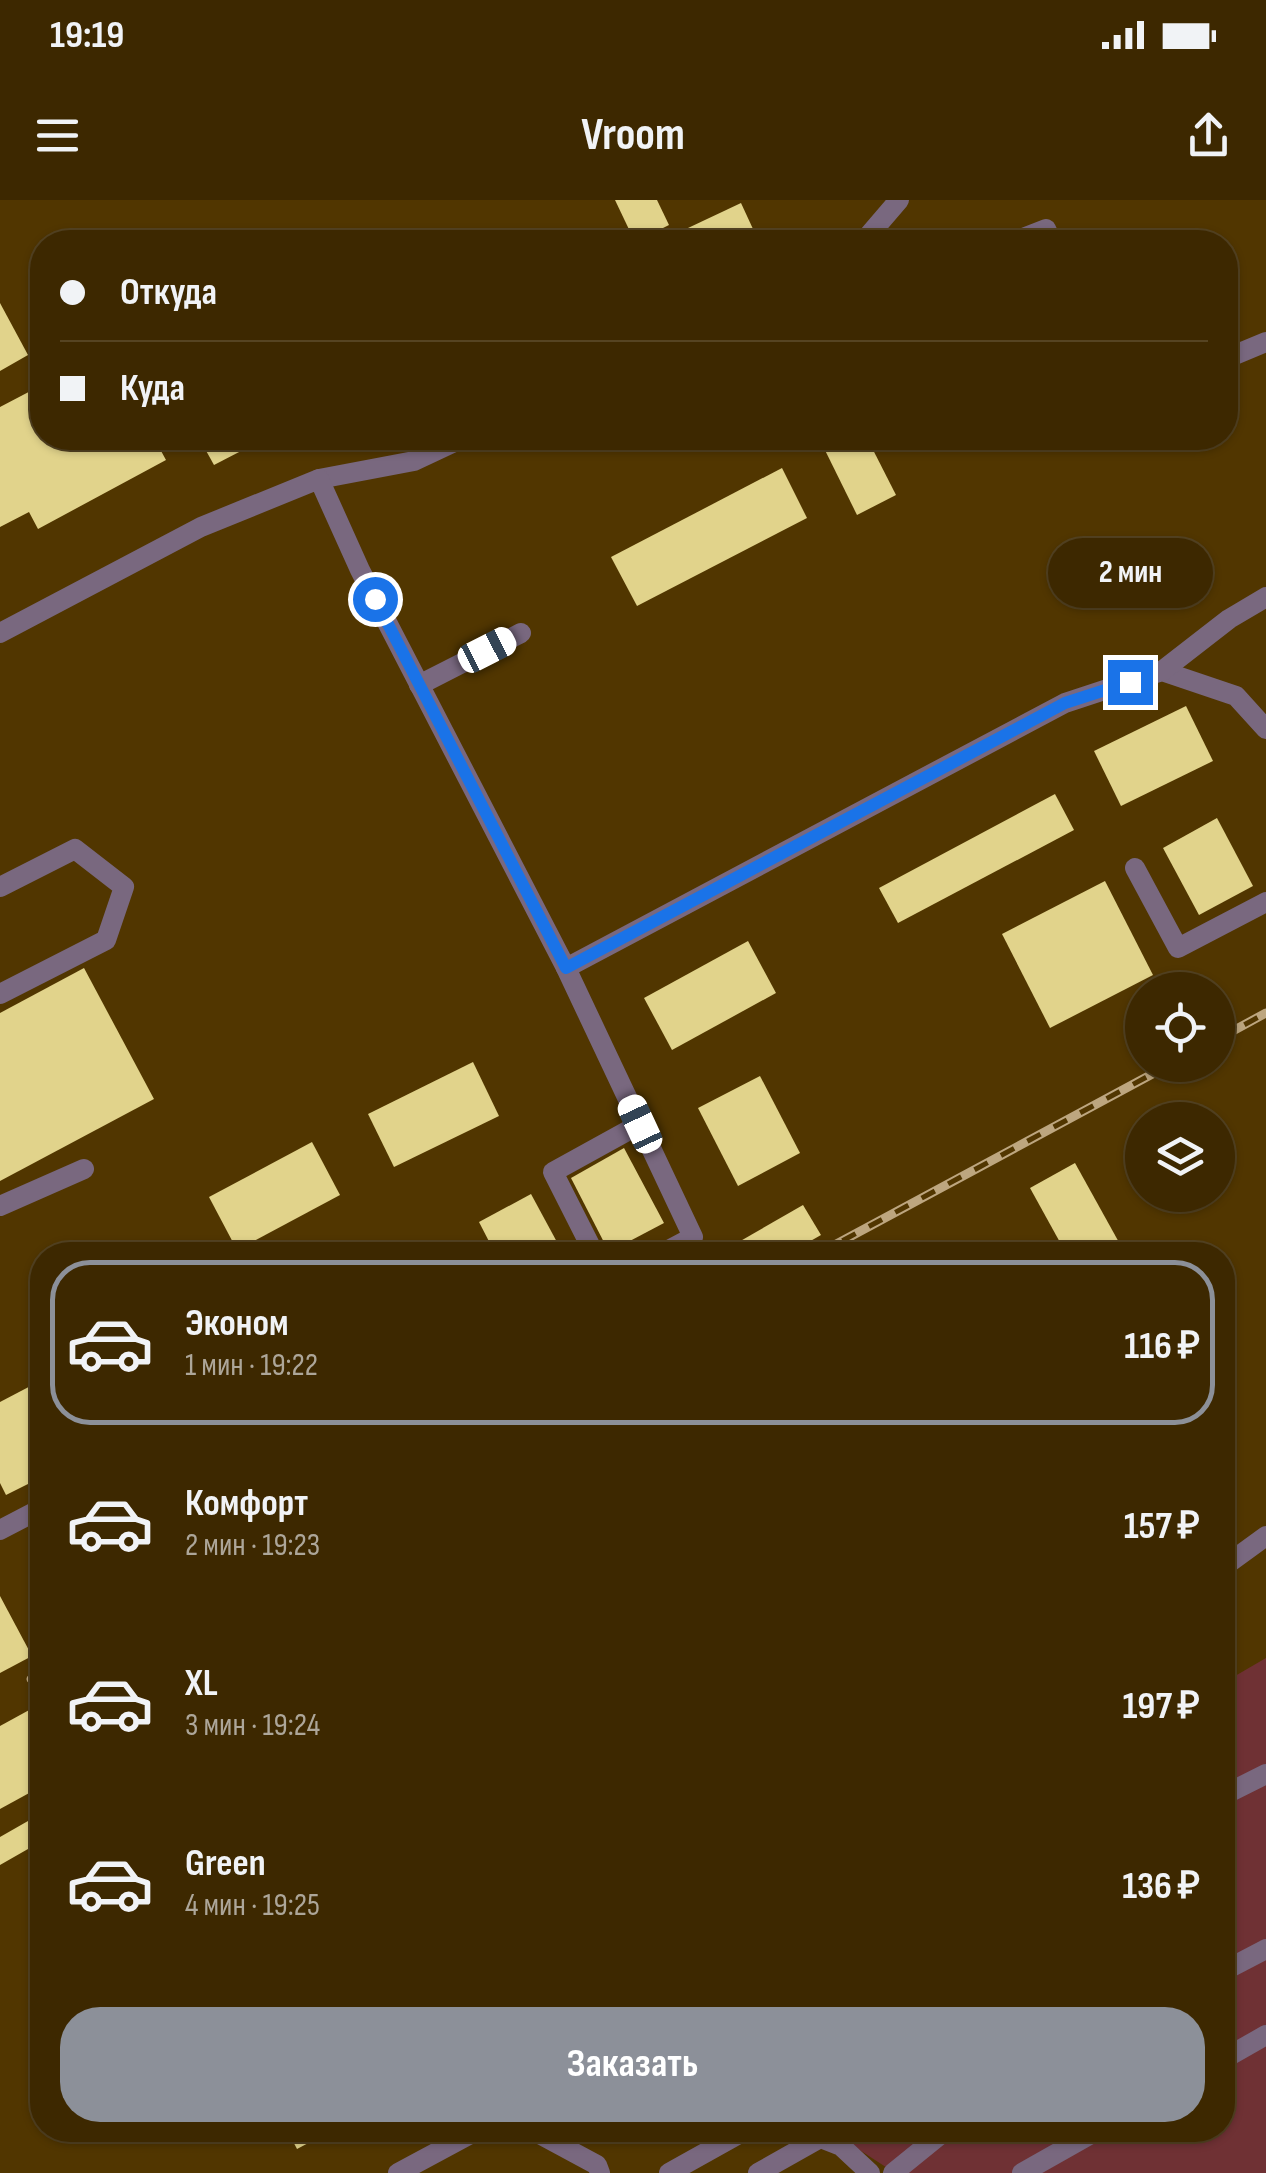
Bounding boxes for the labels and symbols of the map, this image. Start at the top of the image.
callout: 2 мин [1048,537,1212,607]
route start [353,577,398,622]
car [453,623,521,677]
route end [1108,660,1153,705]
car [614,1090,666,1158]

